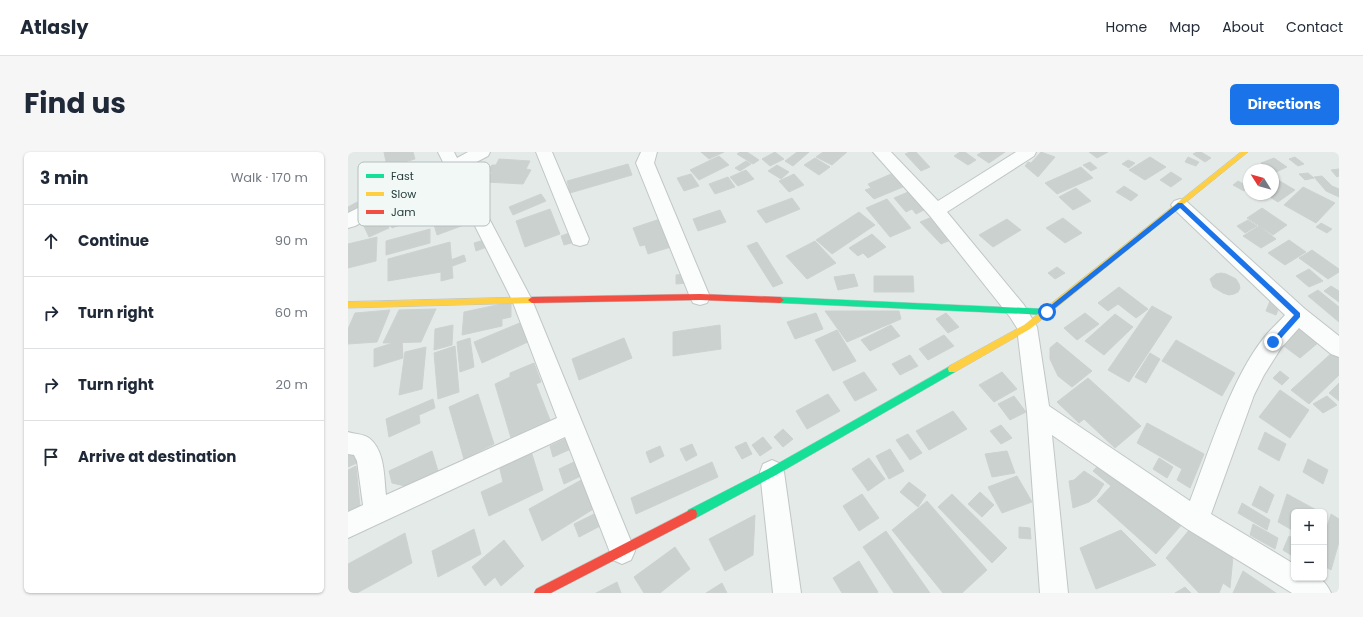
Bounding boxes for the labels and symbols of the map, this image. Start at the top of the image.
legend [358,162,490,226]
north arrow [1243,164,1279,200]
text: Fast [391,168,414,184]
text: Slow [391,186,416,202]
text: Jam [391,204,416,220]
route start [1038,303,1056,321]
route end [1264,333,1282,351]

